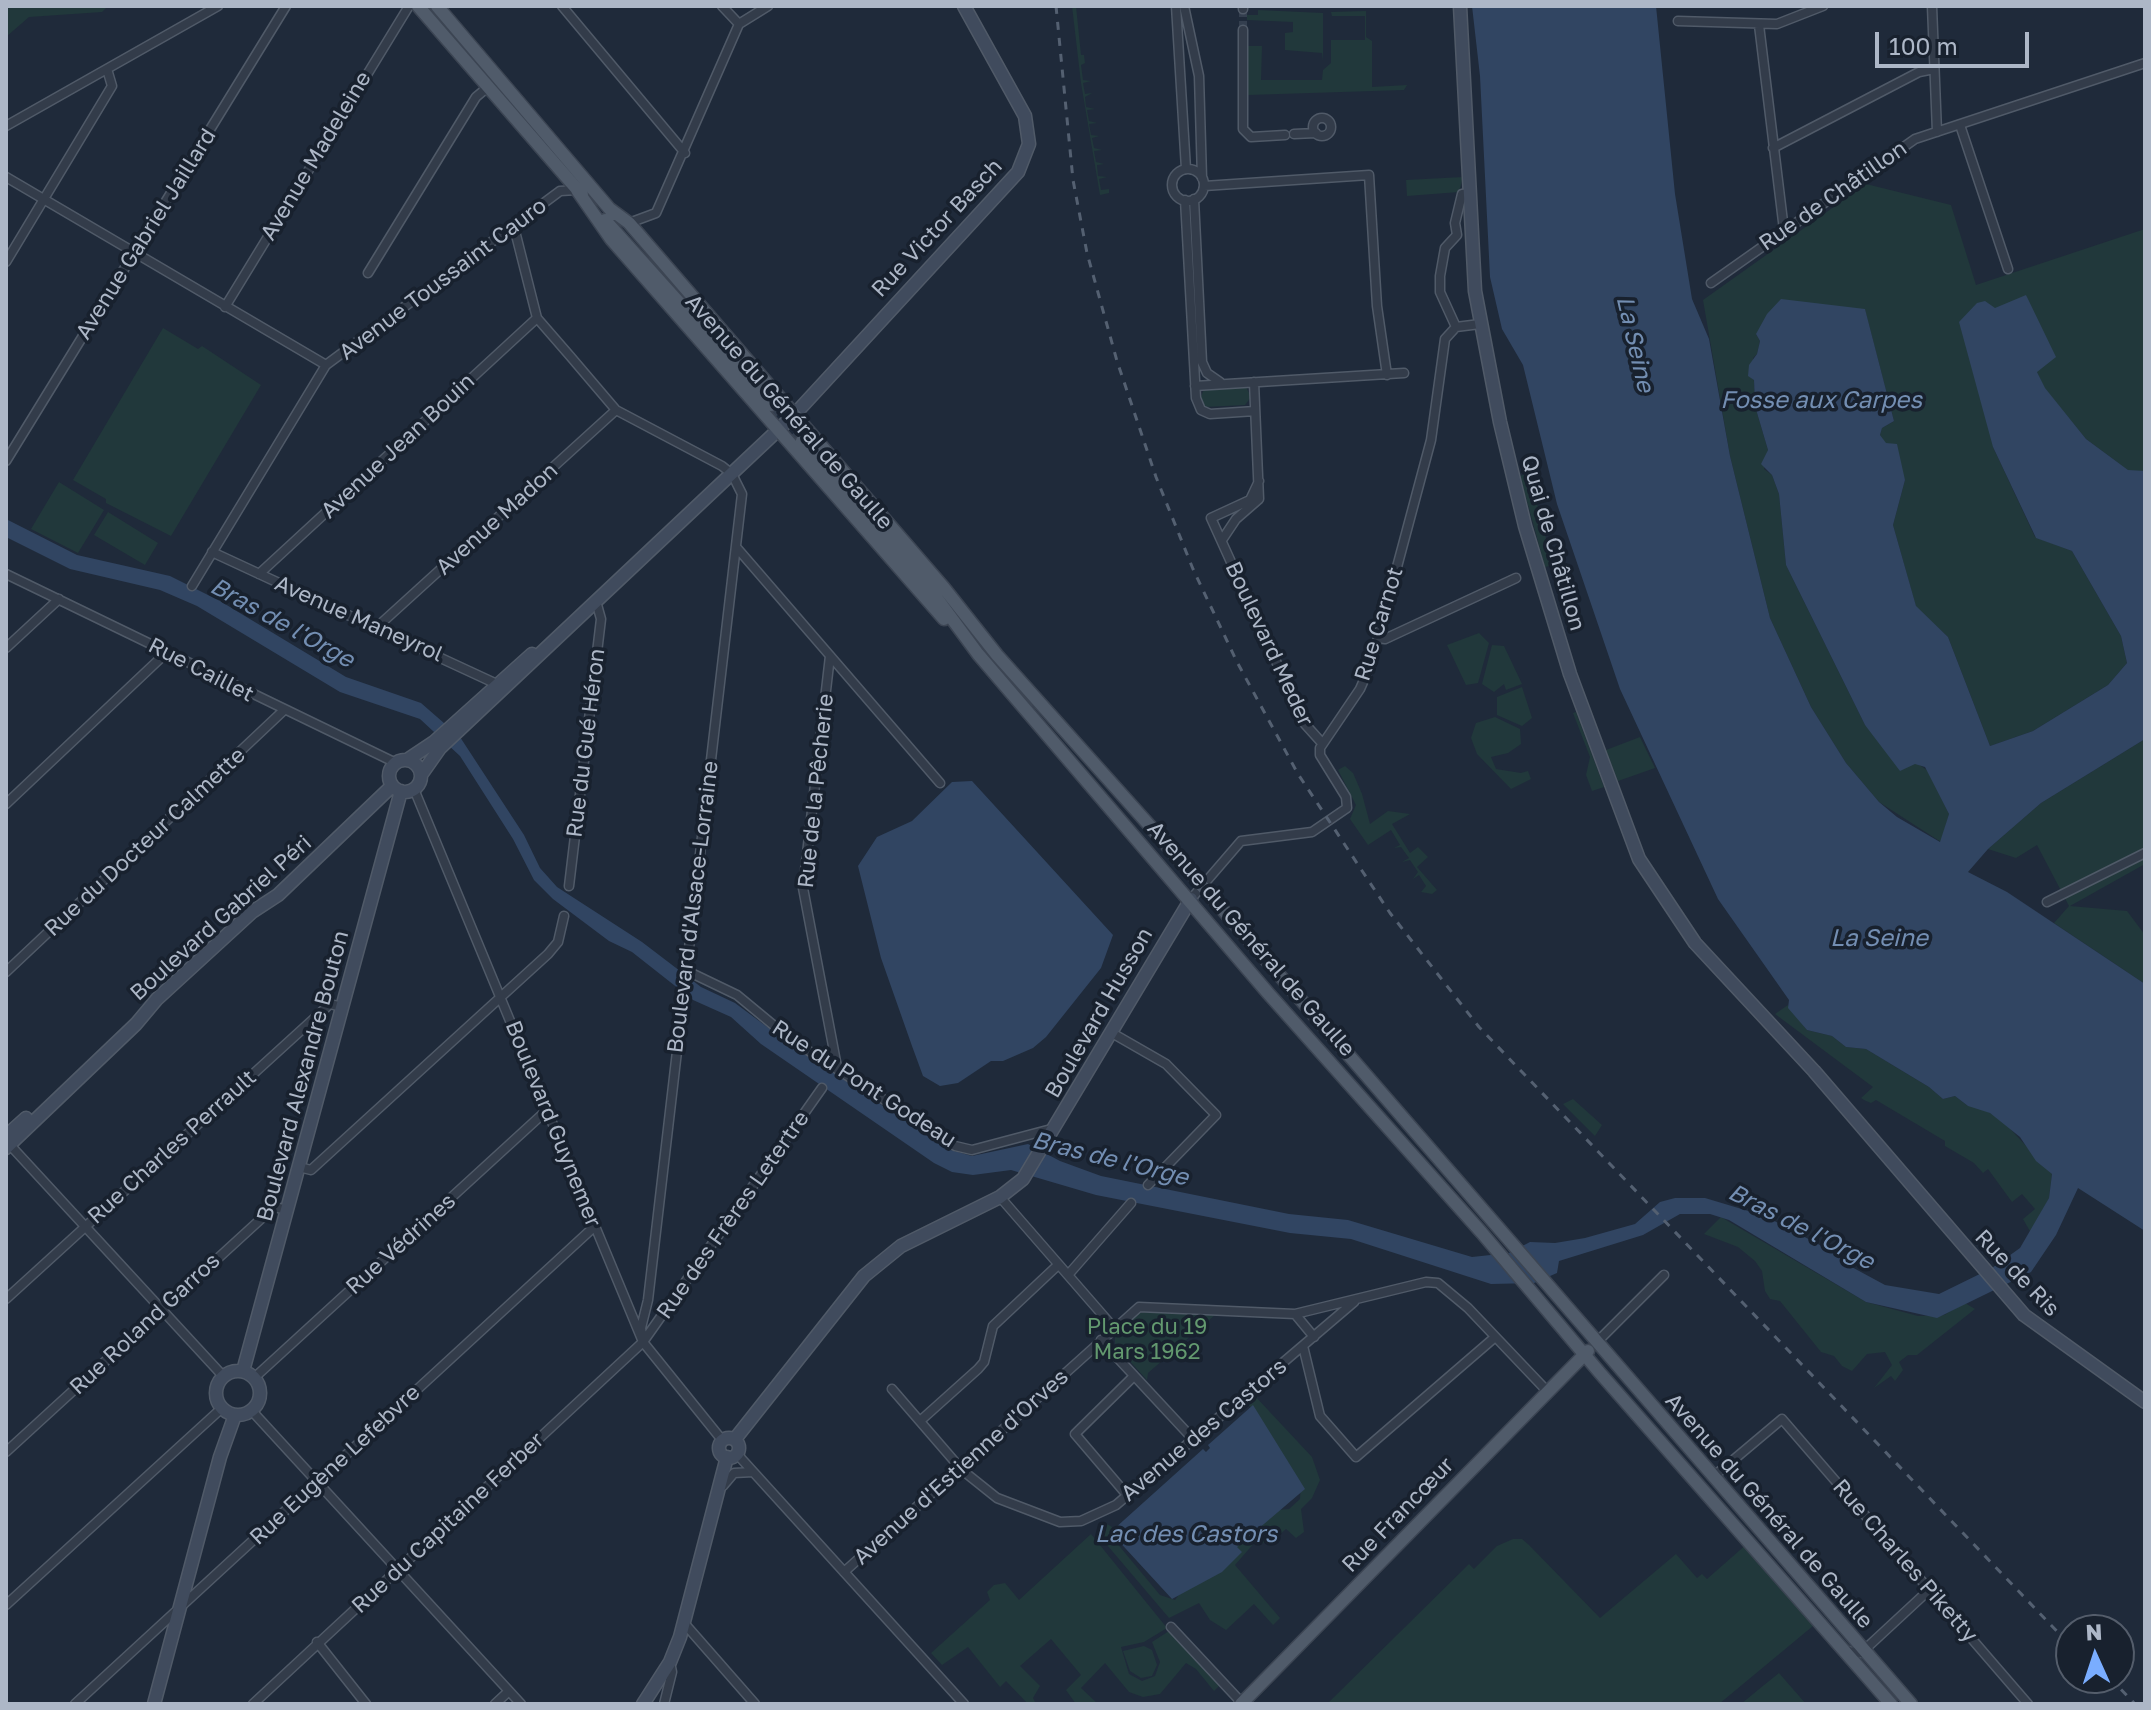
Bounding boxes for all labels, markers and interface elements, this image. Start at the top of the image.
scale bar [1879,16,2033,66]
text: 100 m [1889,31,1958,60]
street label: Avenue Madeleine [255,67,377,245]
street label: Avenue Gabriel Jaillard [70,124,222,344]
street label: Rue de Châtillon [1754,135,1912,257]
street label: Rue Victor Basch [866,153,1008,303]
street label: Avenue Toussaint Cauro [334,192,552,366]
street label: Avenue du Général de Gaulle [680,289,898,535]
water label: La Seine [1610,293,1660,395]
street label: Avenue Jean Bouin [316,368,480,524]
water label: Fosse aux Carpes [1720,386,1922,414]
street label: Quai de Châtillon [1515,452,1591,634]
street label: Avenue Madon [431,457,563,581]
street label: Boulevard Meder [1219,558,1319,730]
street label: Rue Carnot [1349,564,1409,684]
street label: Avenue Maneyrol [271,570,447,668]
water label: Bras de l'Orge [205,572,359,674]
street label: Rue Caillet [144,632,258,708]
street label: Rue du Gué Héron [561,647,611,839]
street label: Rue de la Pêcherie [793,692,839,890]
street label: Rue du Docteur Calmette [39,742,251,942]
street label: Boulevard d'Alsace-Lorraine [662,759,724,1055]
street label: Avenue du Général de Gaulle [1142,816,1360,1062]
street label: Boulevard Gabriel Péri [125,830,317,1006]
street label: Boulevard Husson [1040,923,1158,1103]
water label: La Seine [1830,924,1928,952]
street label: Boulevard Alexandre Bouton [251,928,355,1224]
street label: Rue du Pont Godeau [767,1015,961,1153]
street label: Boulevard Guynemer [500,1017,606,1231]
street label: Rue Charles Perrault [82,1064,262,1230]
street label: Rue des Frères Letertre [651,1106,815,1324]
water label: Bras de l'Orge [1029,1126,1191,1192]
water label: Bras de l'Orge [1723,1178,1879,1276]
street label: Rue Védrines [341,1188,461,1300]
street label: Rue de Ris [1969,1224,2065,1322]
street label: Rue Roland Garros [64,1248,226,1400]
park label: Place du 19 Mars 1962 [1087,1314,1207,1366]
street label: Avenue des Castors [1116,1353,1292,1507]
street label: Avenue d'Estienne d'Orves [848,1364,1074,1570]
street label: Rue Eugène Lefebvre [245,1379,425,1551]
street label: Avenue du Général de Gaulle [1660,1388,1878,1634]
street label: Rue du Capitaine Ferber [346,1427,550,1619]
street label: Rue Francœur [1337,1452,1459,1578]
street label: Rue Charles Piketty [1827,1474,1983,1648]
water label: Lac des Castors [1095,1520,1277,1548]
north arrow [2055,1614,2135,1694]
text: N [2085,1618,2103,1645]

